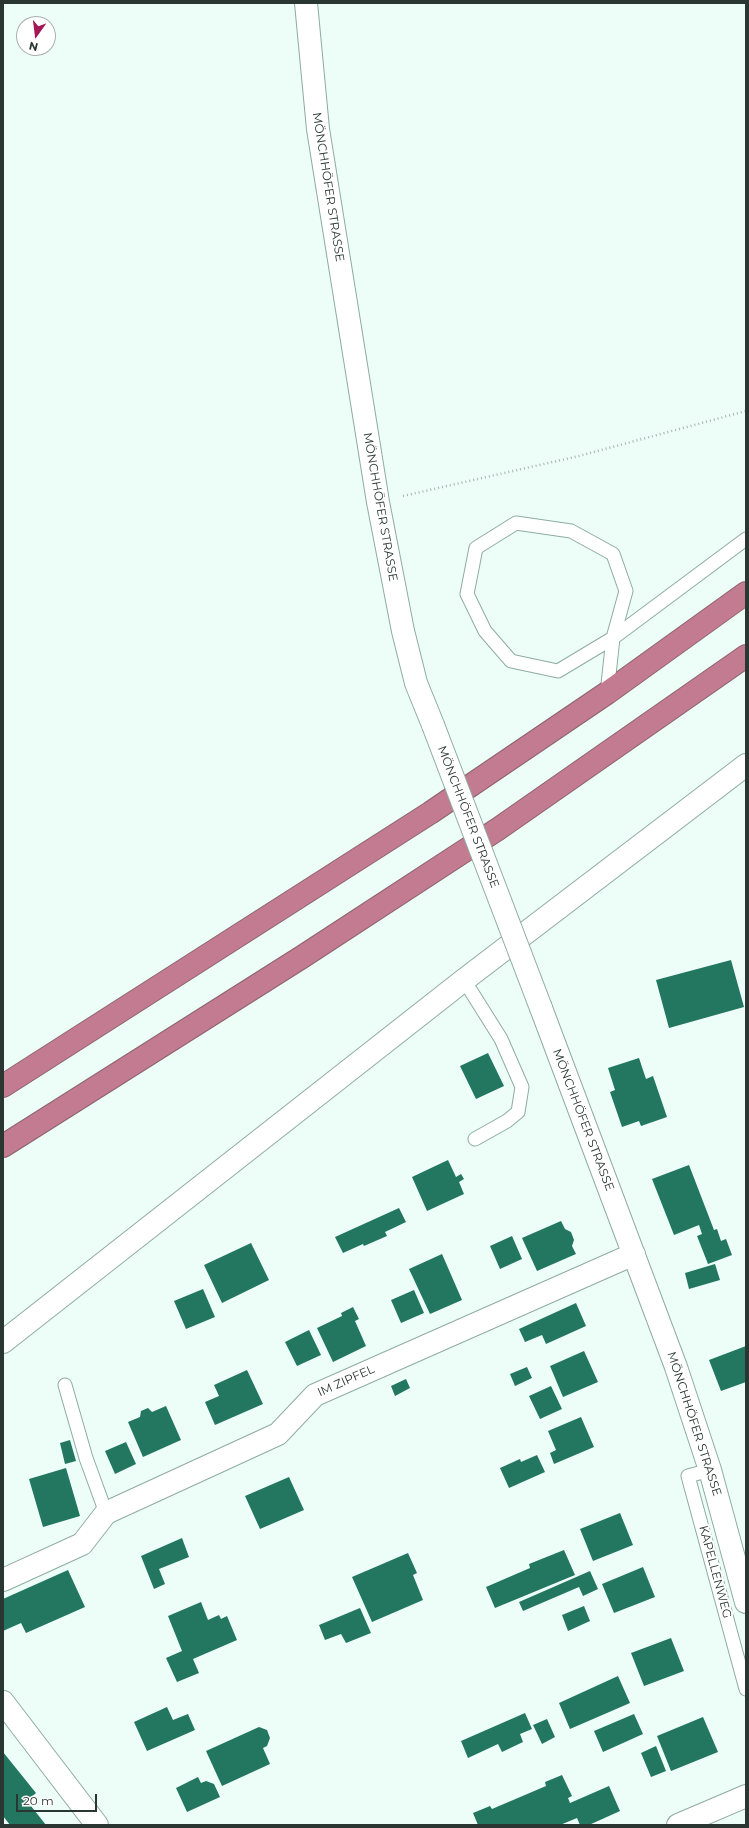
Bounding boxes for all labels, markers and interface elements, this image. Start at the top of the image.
north arrow [16,16,56,56]
text: N [27,39,39,55]
street label: MÖNCHHÖFER STRASSE [309,111,347,263]
street label: MÖNCHHÖFER STRASSE [360,431,400,583]
street label: MÖNCHHÖFER STRASSE [434,744,502,890]
street label: MÖNCHHÖFER STRASSE [549,1047,617,1193]
street label: MÖNCHHÖFER STRASSE [664,1350,724,1498]
street label: IM ZIPFEL [315,1362,377,1400]
street label: KAPELLENWEG [696,1524,734,1620]
scale bar [18,1786,99,1812]
text: 20 m [23,1793,54,1808]

